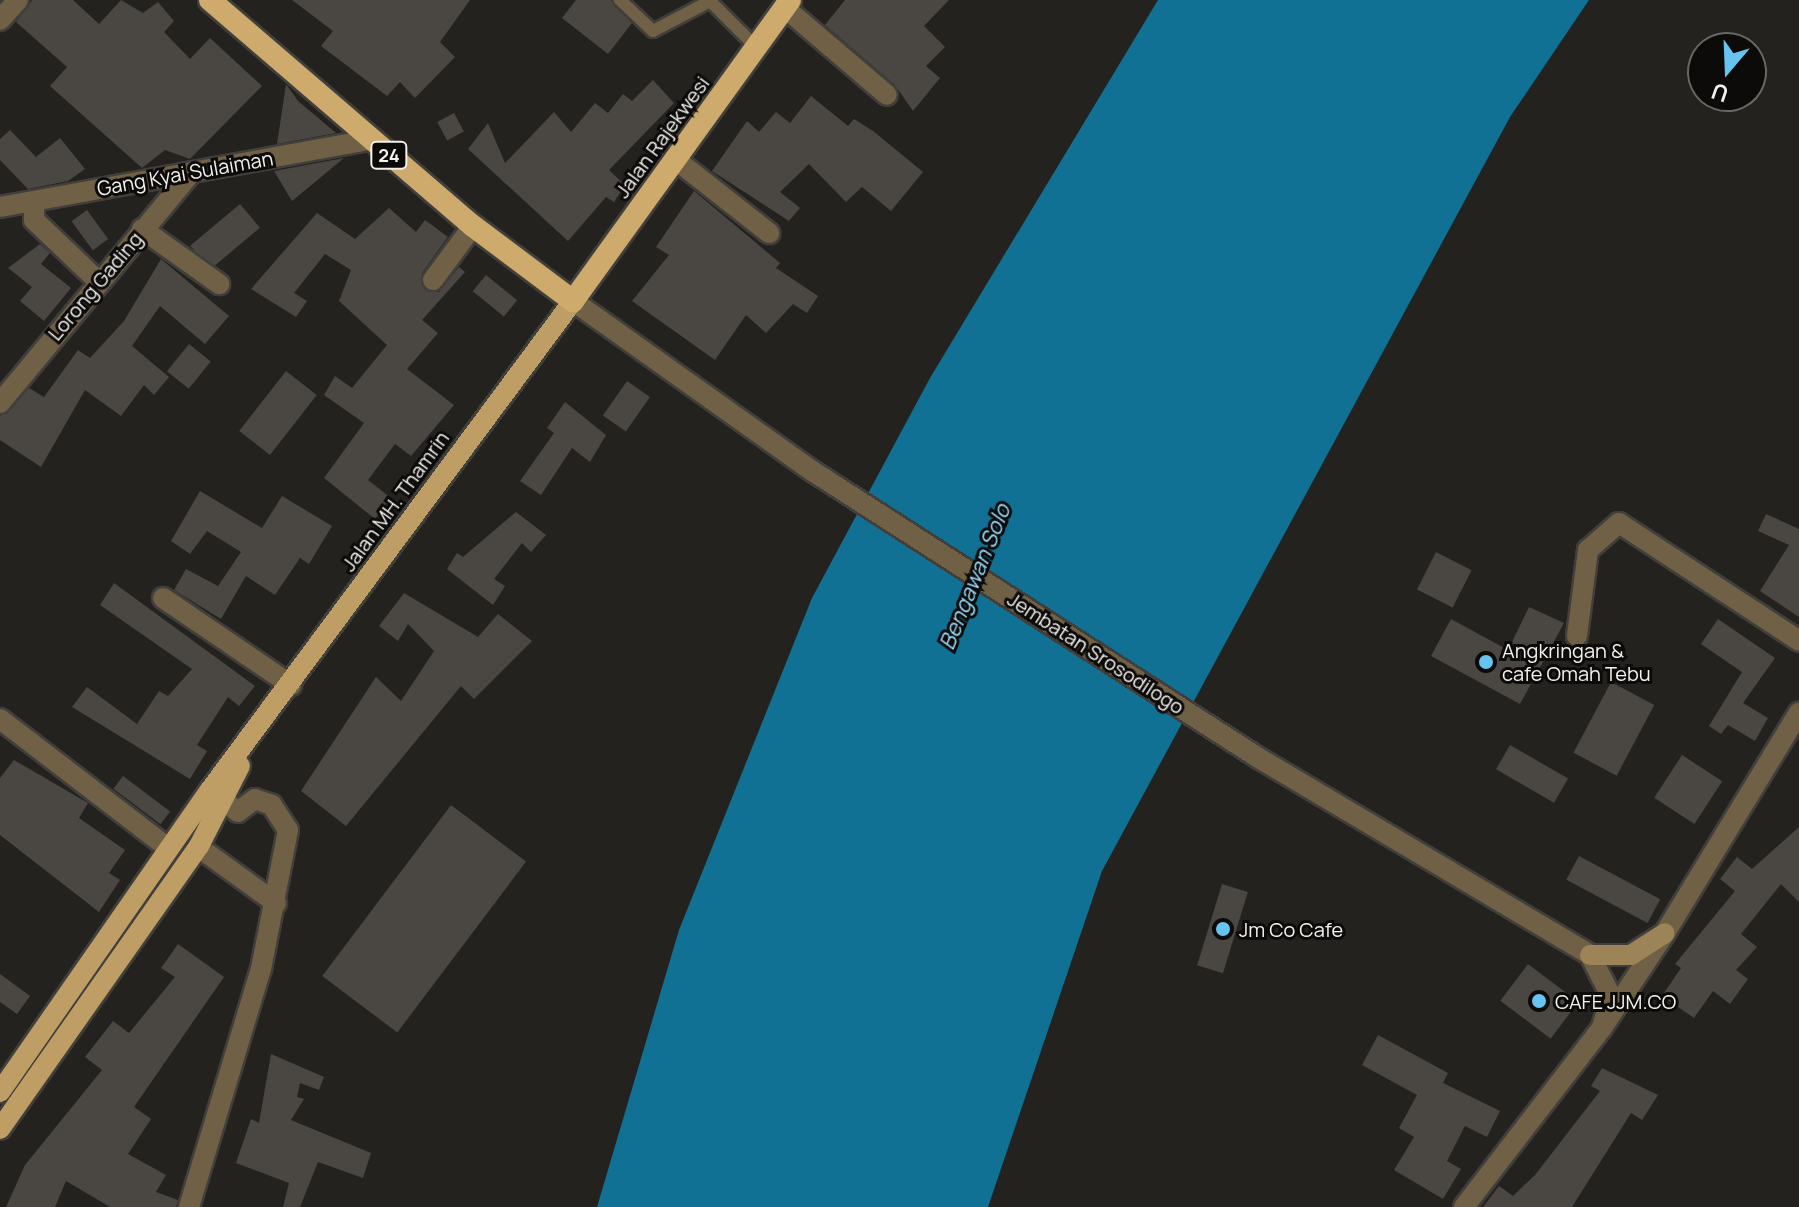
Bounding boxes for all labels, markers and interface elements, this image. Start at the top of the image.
north arrow [1687,32,1767,112]
street label: Jalan Rajekwesi [610,72,714,202]
text: U [1707,76,1732,110]
road number: 24 [369,141,409,169]
street label: Gang Kyai Sulaiman [95,146,275,200]
street label: Lorong Gading [43,227,147,345]
street label: Jalan MH. Thamrin [336,426,454,576]
water label: Bengawan Solo [934,500,1016,654]
street label: Jembatan Srosodilogo [1003,587,1189,719]
place label: Angkringan & cafe Omah Tebu [1502,638,1651,685]
marker: Angkringan & cafe Omah Tebu [1477,653,1495,671]
place label: Jm Co Cafe [1239,917,1343,941]
marker: Jm Co Cafe [1214,920,1232,938]
place label: CAFE JJM.CO [1555,989,1676,1013]
marker: CAFE JJM.CO [1530,992,1548,1010]

